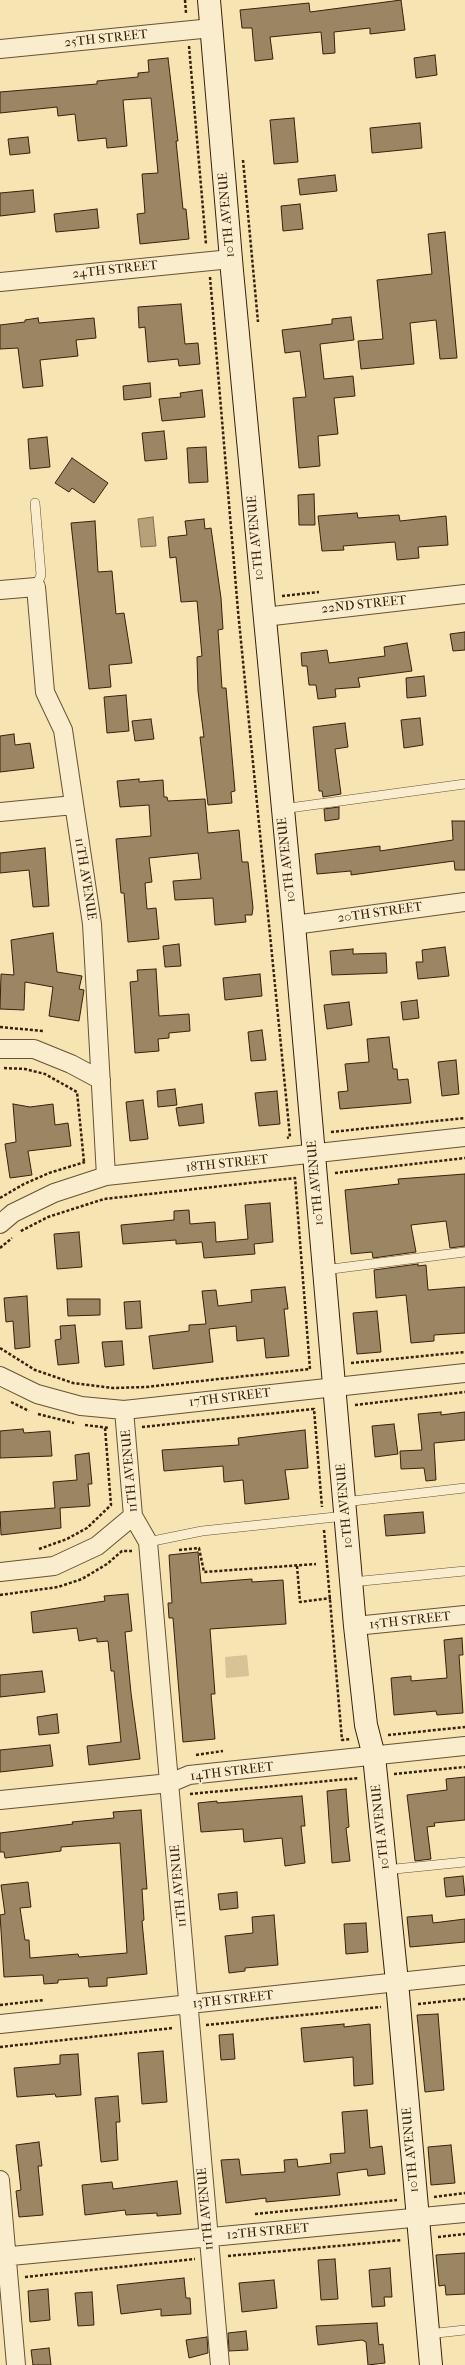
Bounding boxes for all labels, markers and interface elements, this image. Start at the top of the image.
street label: 25TH STREET [64,27,148,51]
street label: 10TH AVENUE [216,172,238,258]
street label: 24TH STREET [72,258,158,282]
street label: 10TH AVENUE [245,495,267,581]
street label: 22ND STREET [321,593,407,617]
street label: 10TH AVENUE [275,817,299,903]
street label: 11TH AVENUE [71,837,99,921]
street label: 20TH STREET [337,899,423,927]
street label: 10TH AVENUE [305,1140,327,1226]
street label: 18TH STREET [185,1152,269,1176]
street label: 17TH STREET [188,1385,272,1411]
street label: 11TH AVENUE [119,1429,141,1513]
street label: 10TH AVENUE [334,1463,356,1549]
street label: 15TH STREET [369,1609,451,1633]
street label: 14TH STREET [190,1759,274,1785]
street label: 10TH AVENUE [369,1784,393,1870]
street label: 11TH AVENUE [168,1844,190,1928]
street label: 13TH STREET [192,1988,274,2012]
street label: 10TH AVENUE [400,2107,422,2193]
street label: 11TH AVENUE [195,2167,217,2251]
street label: 12TH STREET [226,2221,310,2243]

